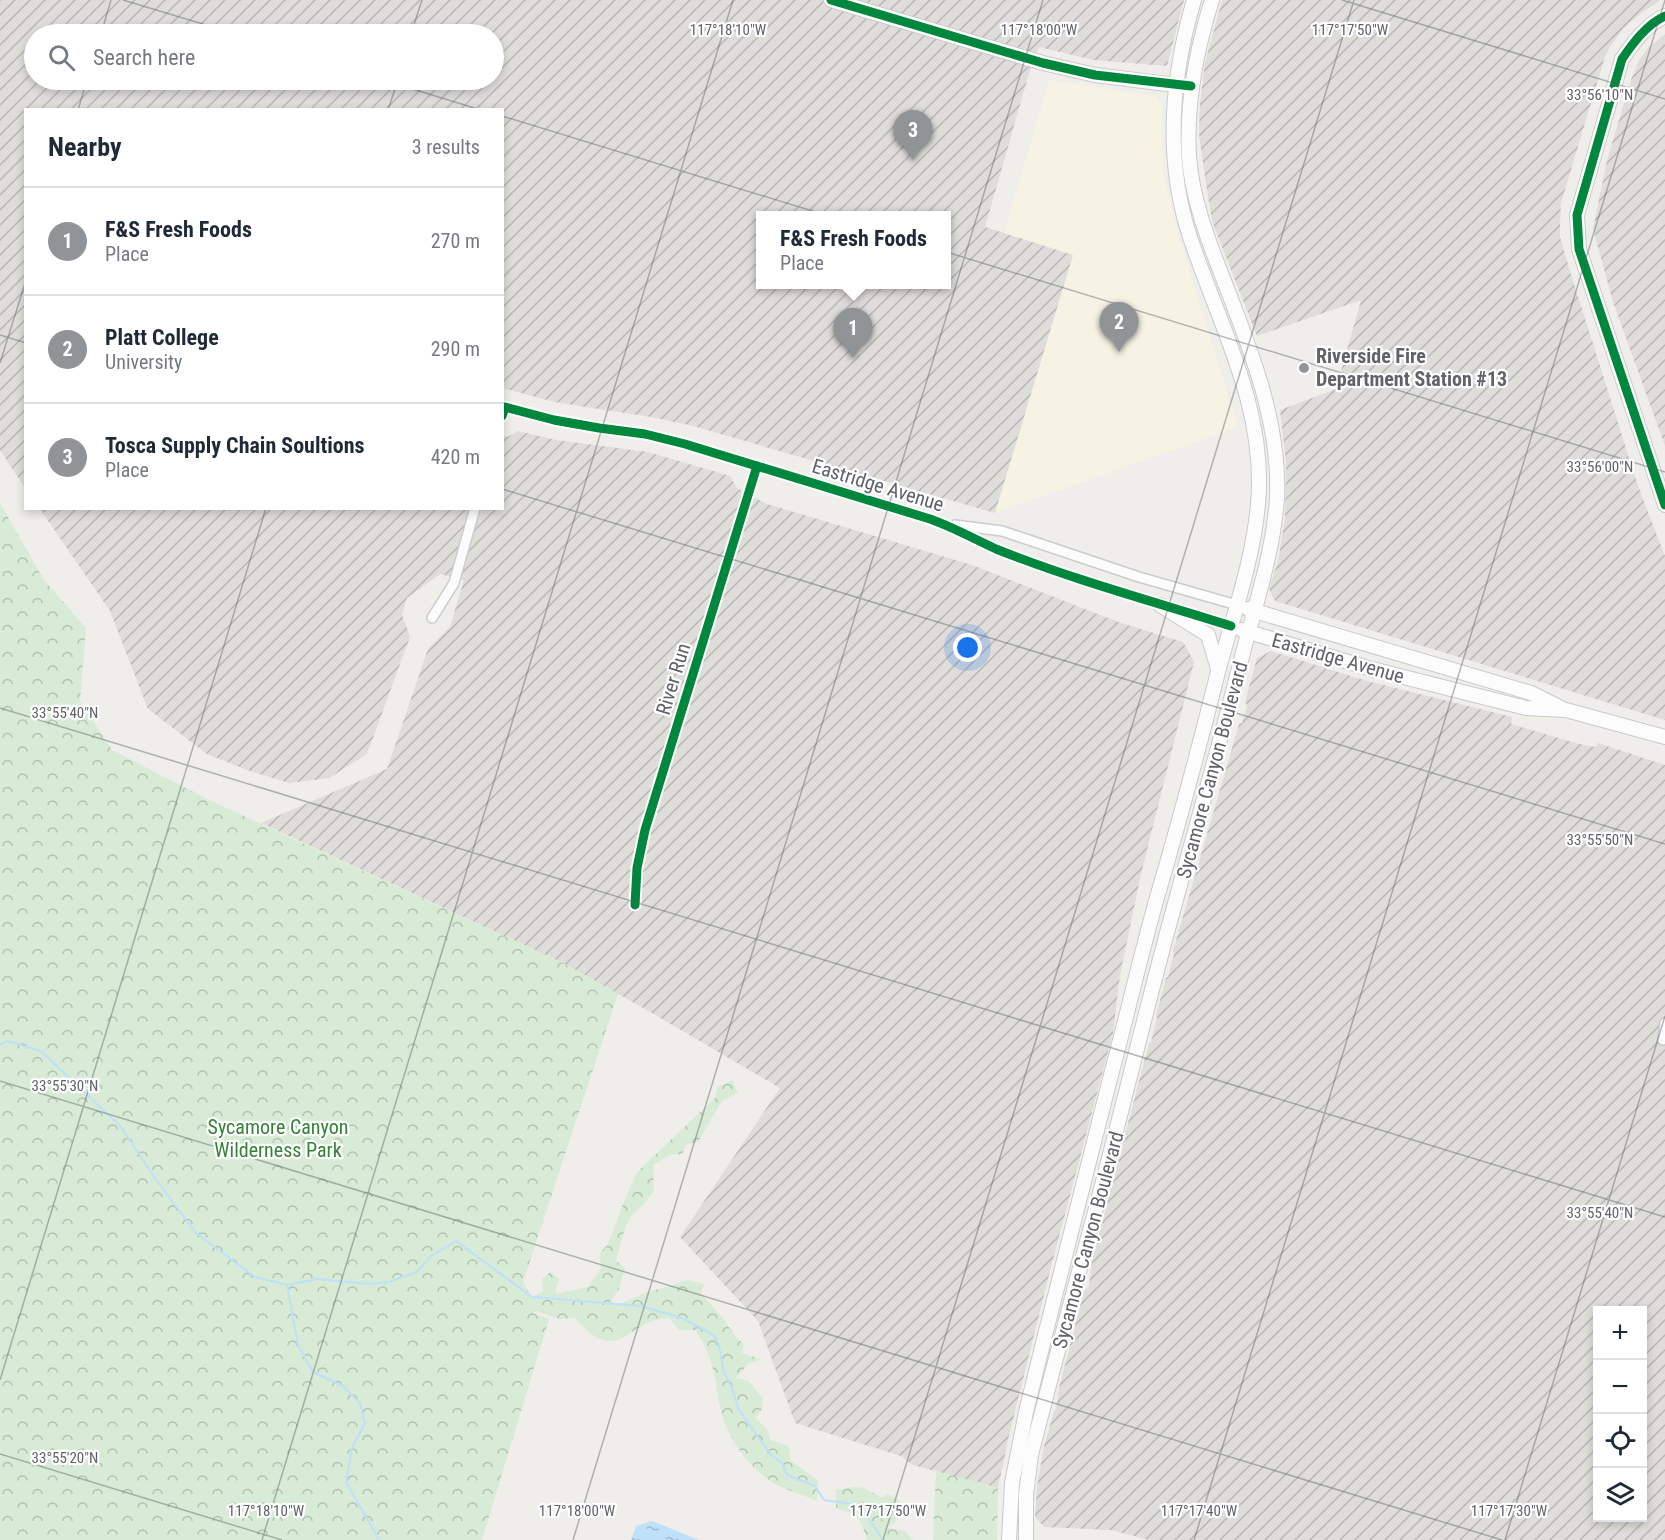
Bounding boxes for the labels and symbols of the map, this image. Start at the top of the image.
text: 117°18'10"W [690,21,767,39]
text: 117°18'00"W [1001,21,1078,39]
text: 117°17'50"W [1312,21,1389,39]
text: 33°56'10"N [1567,86,1633,104]
pin: 3 [894,110,932,160]
pin: 2 [1100,302,1138,352]
pin: 1 [834,308,872,358]
place label: Riverside Fire Department Station #13 [1316,344,1507,391]
marker: Riverside Fire Department Station #13 [1297,361,1311,375]
street label: Eastridge Avenue [809,454,947,516]
text: 33°56'00"N [1567,458,1633,476]
street label: Eastridge Avenue [1269,628,1407,688]
your location [953,633,982,662]
street label: River Run [651,640,695,718]
street label: Sycamore Canyon Boulevard [1171,659,1253,881]
text: 33°55'40"N [32,704,98,722]
text: 33°55'50"N [1567,831,1633,849]
text: 33°55'30"N [32,1077,98,1095]
park label: Sycamore Canyon Wilderness Park [208,1115,348,1162]
street label: Sycamore Canyon Boulevard [1047,1129,1129,1351]
text: 33°55'40"N [1567,1204,1633,1222]
text: 33°55'20"N [32,1449,98,1467]
text: 117°18'10"W [228,1502,305,1520]
text: 117°18'00"W [539,1502,616,1520]
text: 117°17'50"W [850,1502,927,1520]
text: 117°17'40"W [1161,1502,1238,1520]
text: 117°17'30"W [1471,1502,1548,1520]

